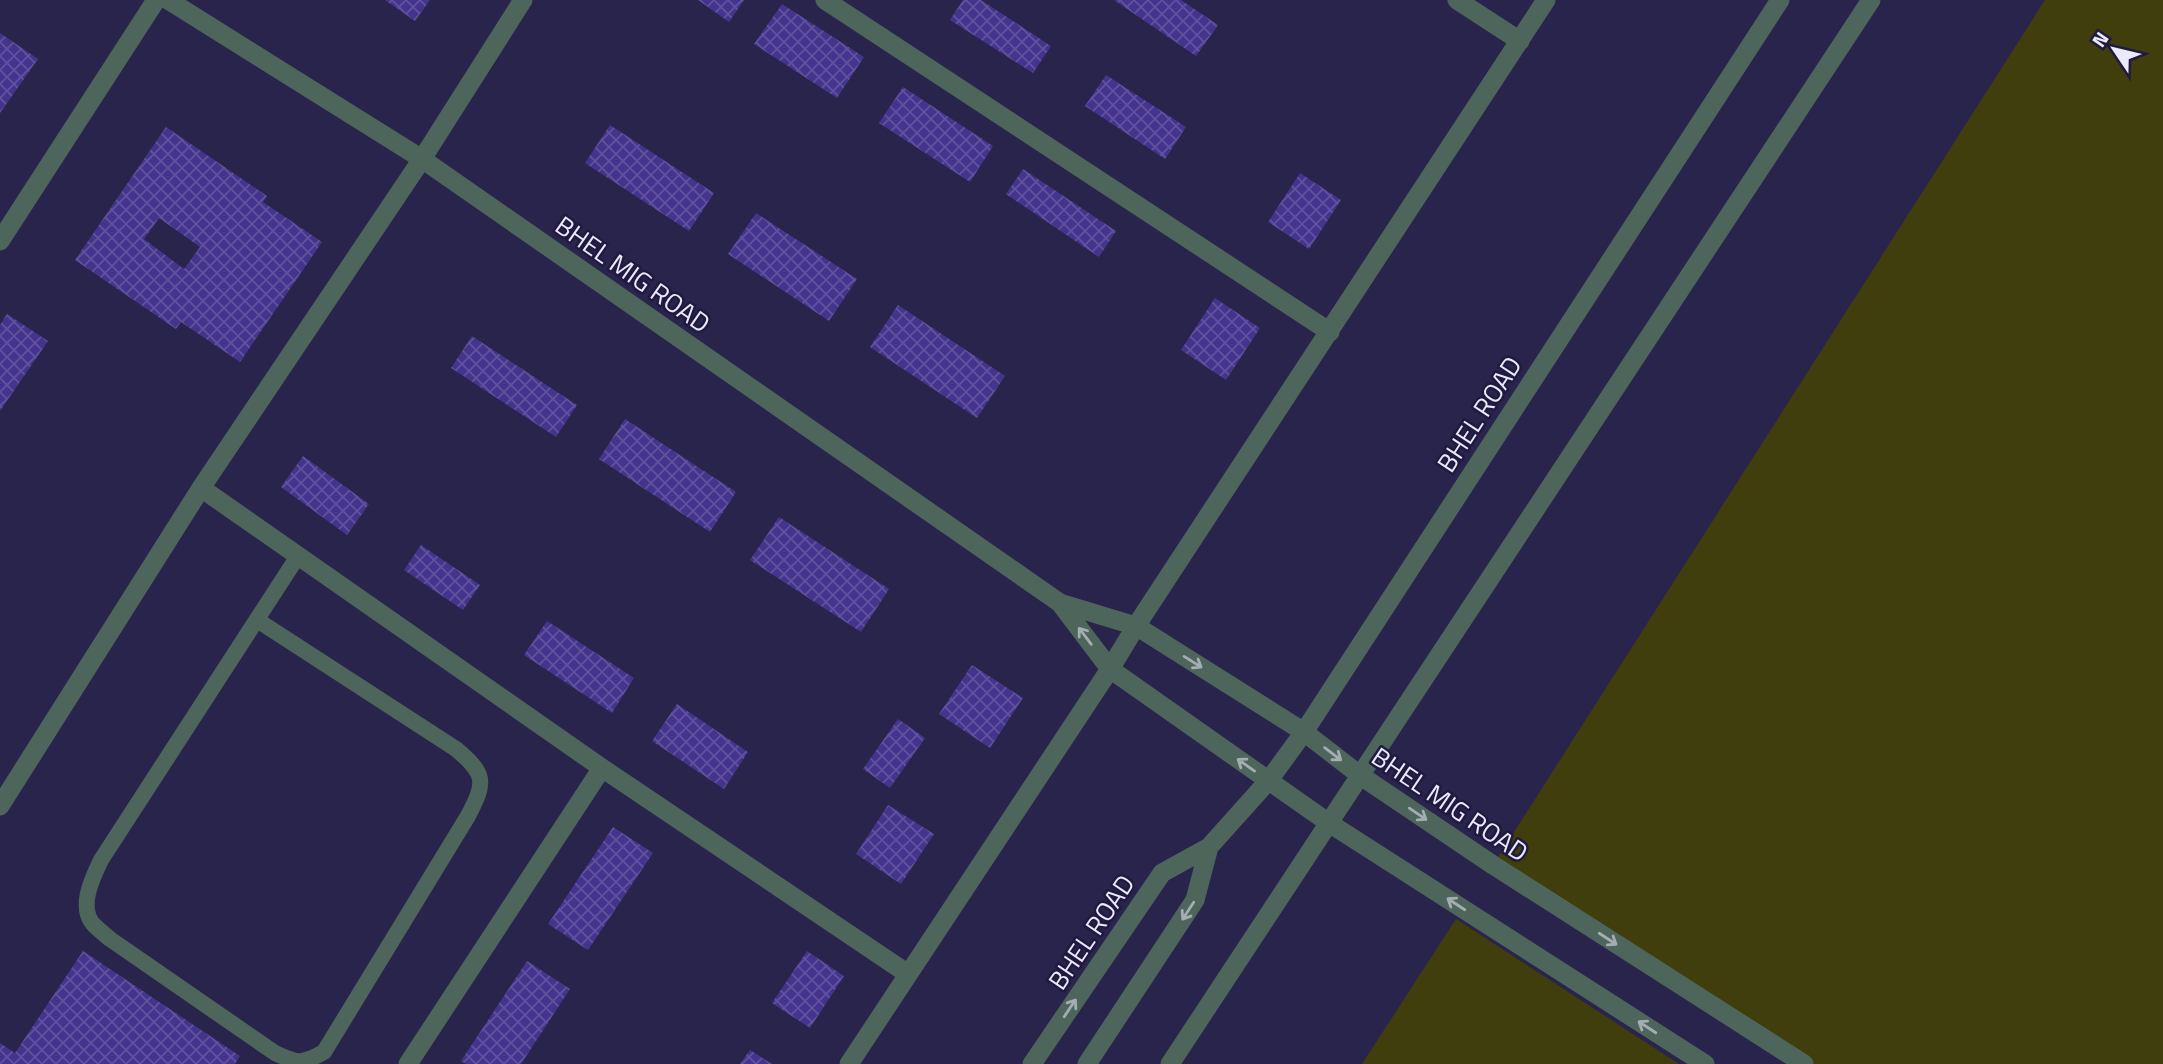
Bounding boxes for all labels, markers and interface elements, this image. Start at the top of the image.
north arrow [2079,14,2149,84]
text: N [2084,25,2115,53]
street label: BHEL MIG ROAD [548,206,718,342]
street label: BHEL ROAD [1427,348,1531,480]
one-way arrow [1078,627,1093,646]
one-way arrow [1183,656,1203,670]
street label: BHEL MIG ROAD [1364,737,1536,871]
one-way arrow [1323,747,1341,762]
one-way arrow [1237,758,1256,772]
one-way arrow [1408,807,1427,821]
street label: BHEL ROAD [1038,867,1144,997]
one-way arrow [1446,897,1466,911]
one-way arrow [1180,901,1195,920]
one-way arrow [1598,932,1618,946]
one-way arrow [1063,999,1078,1018]
one-way arrow [1638,1020,1657,1034]

